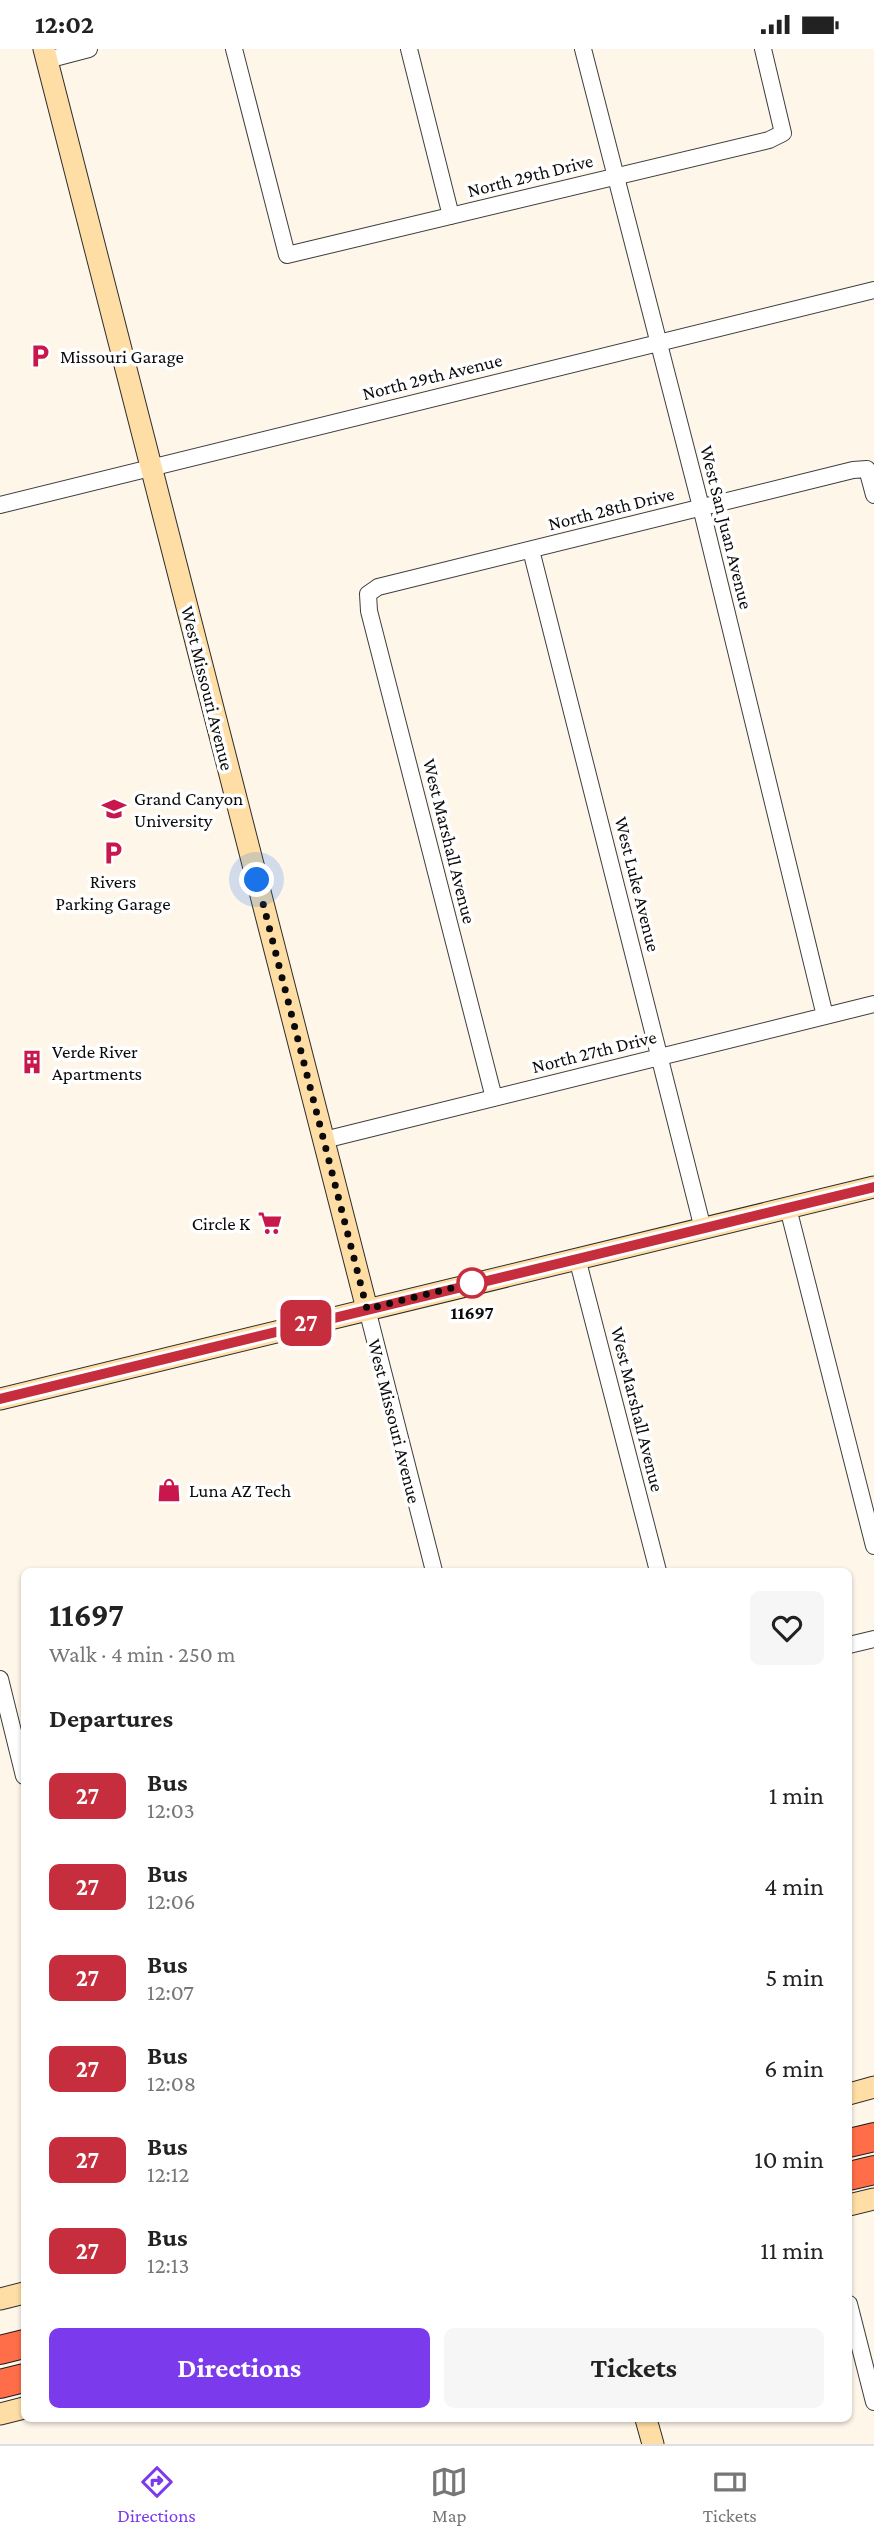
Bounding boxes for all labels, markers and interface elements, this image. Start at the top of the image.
text: 12:02 [35,10,94,39]
street label: North 29th Drive [465,150,595,201]
parking icon: Missouri Garage [26,342,54,370]
place label: Missouri Garage [60,346,184,367]
street label: North 29th Avenue [360,349,504,404]
street label: West San Juan Avenue [696,443,757,611]
street label: North 28th Drive [546,483,676,534]
street label: West Missouri Avenue [177,604,238,773]
street label: West Marshall Avenue [419,756,480,926]
place label: Grand Canyon University [134,788,243,831]
school or university icon: Grand Canyon University [100,795,128,823]
street label: West Luke Avenue [611,814,664,954]
parking icon: Rivers Parking Garage [99,839,127,867]
your location [239,862,274,897]
place label: Rivers Parking Garage [55,871,171,914]
street label: North 27th Drive [530,1026,658,1077]
place label: Verde River Apartments [52,1041,142,1084]
building icon: Verde River Apartments [18,1048,46,1076]
supermarket icon: Circle K [256,1209,284,1237]
place label: Circle K [192,1213,251,1234]
marker: 11697 [457,1268,487,1298]
line badge: 27 [274,1300,338,1346]
place label: 11697 [450,1302,494,1323]
text: 27 [294,1309,318,1336]
street label: West Marshall Avenue [607,1324,668,1494]
street label: West Missouri Avenue [364,1337,425,1506]
shop icon: Luna AZ Tech [155,1476,183,1504]
place label: Luna AZ Tech [189,1480,291,1501]
button: heart [750,1591,824,1665]
text: 11697 [49,1596,124,1633]
text: Walk · 4 min · 250 m [49,1641,236,1667]
text: Departures [49,1704,173,1733]
text: Bus [147,1768,188,1797]
text: 1 min [769,1781,824,1810]
text: 27 [76,1782,99,1809]
text: 12:03 [147,1797,195,1823]
text: Bus [147,1859,188,1888]
text: 4 min [764,1872,824,1901]
text: 27 [76,1873,99,1900]
text: 12:06 [147,1888,196,1914]
text: Bus [147,1950,188,1979]
text: 5 min [765,1963,824,1992]
text: 27 [76,1964,99,1991]
text: 12:07 [147,1979,194,2005]
text: Bus [147,2041,188,2070]
text: 6 min [764,2054,824,2083]
text: 27 [76,2055,99,2082]
text: 12:08 [147,2070,196,2096]
text: Bus [147,2132,188,2161]
text: 10 min [754,2145,824,2174]
text: 27 [76,2146,99,2173]
text: 12:12 [147,2161,189,2187]
text: Bus [147,2223,188,2252]
text: 11 min [760,2236,824,2265]
text: 27 [76,2237,99,2264]
text: 12:13 [147,2252,189,2278]
button: Directions [49,2328,430,2408]
button: Tickets [444,2328,824,2408]
tab: Directions [117,2463,196,2526]
tab: Map [430,2463,468,2526]
tab: Tickets [703,2463,757,2526]

